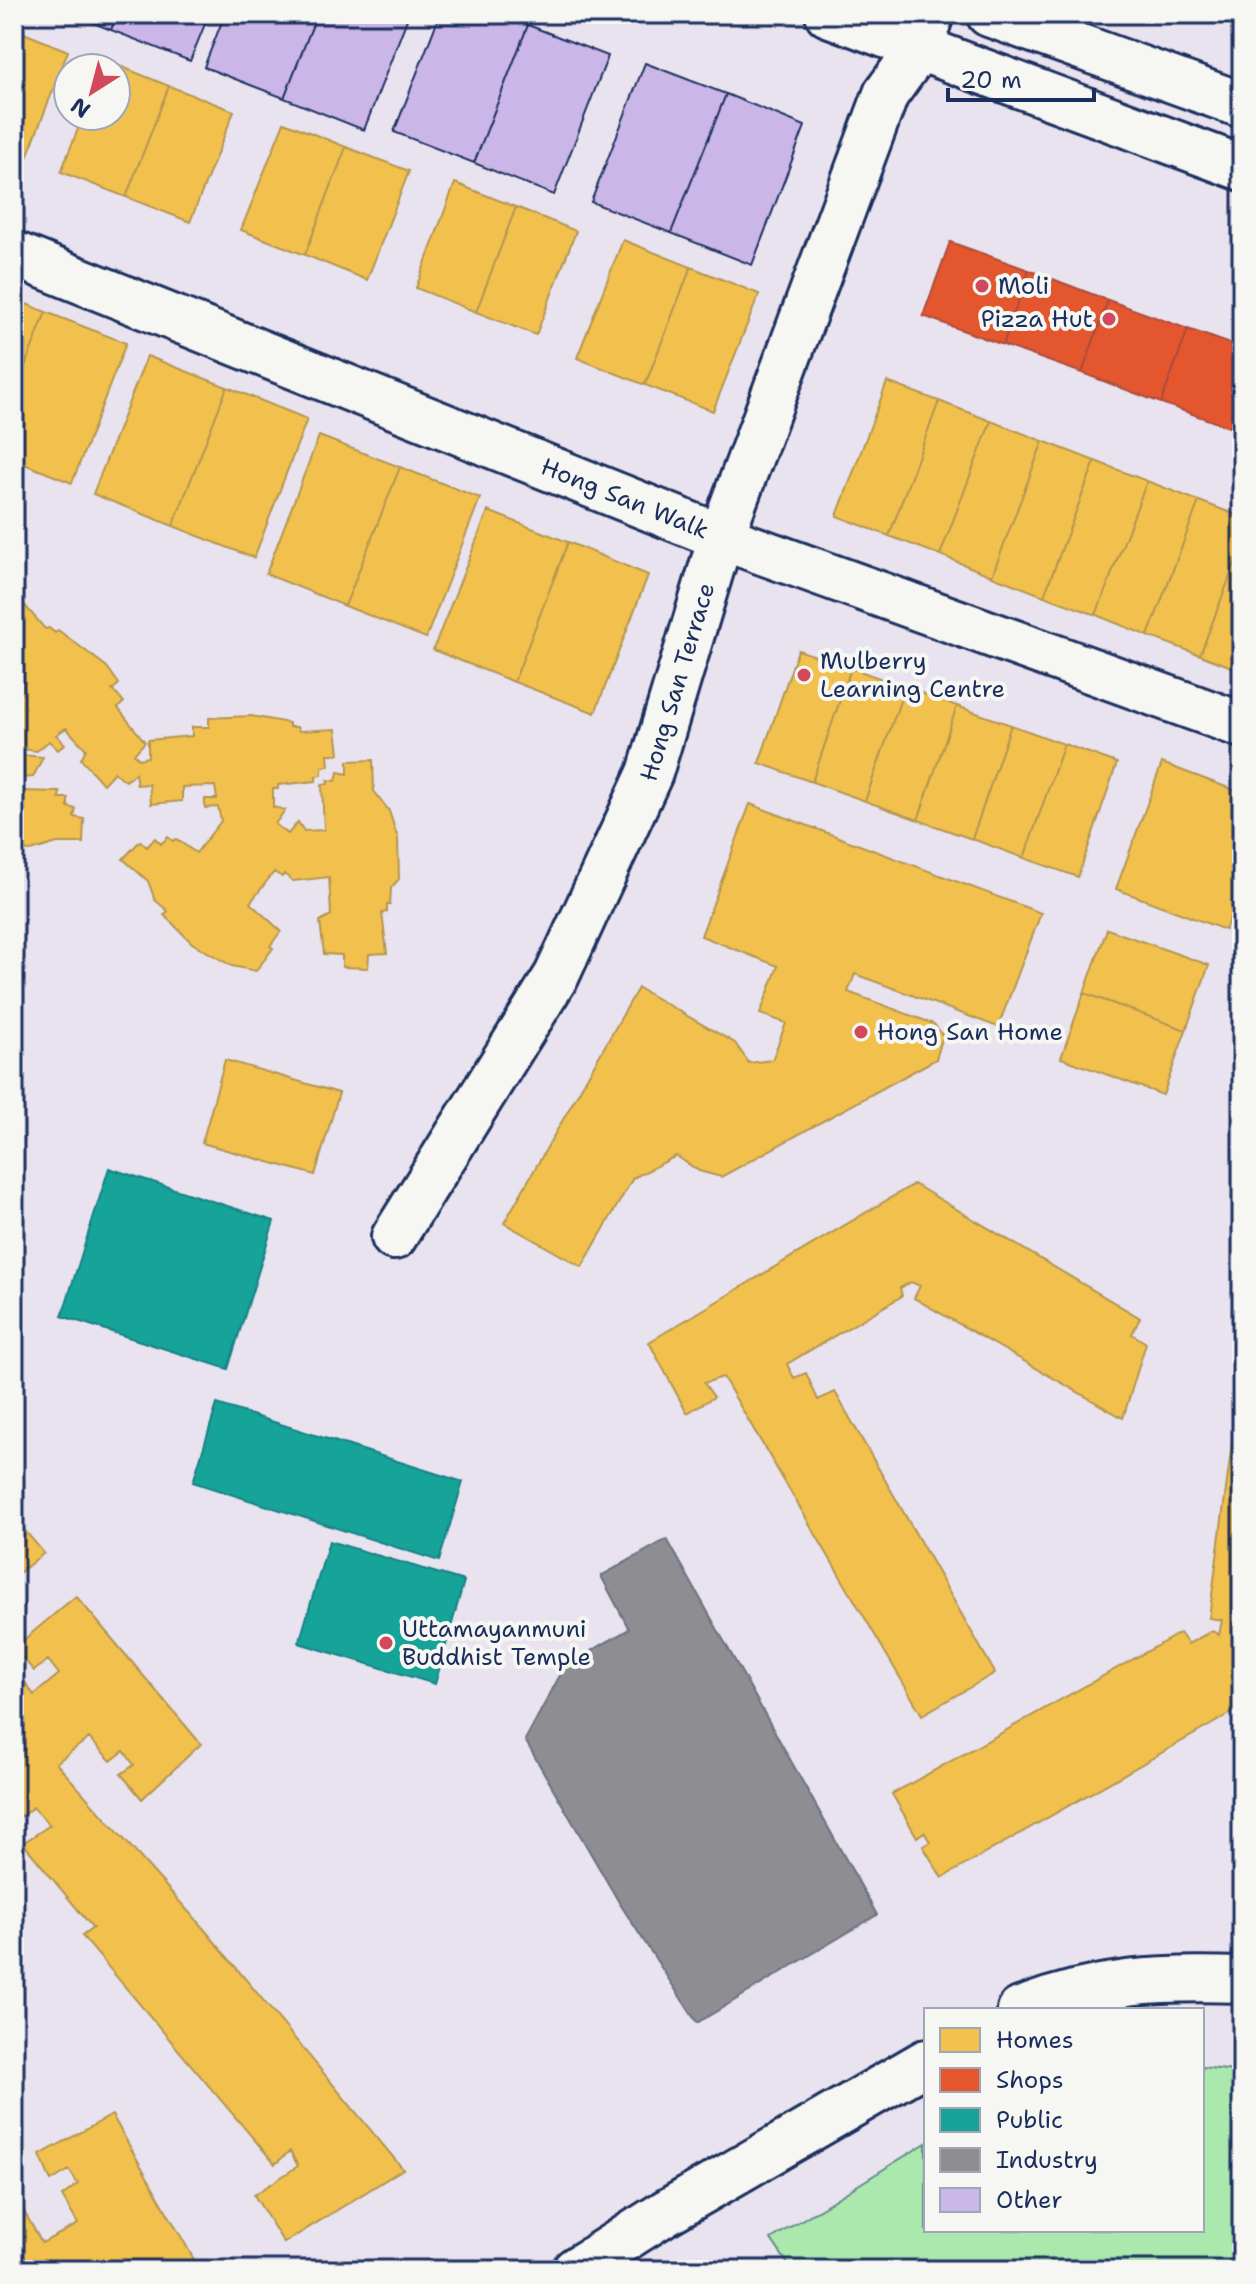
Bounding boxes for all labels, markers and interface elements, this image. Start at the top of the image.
north arrow [52,52,132,132]
scale bar [948,52,1094,102]
text: 20 m [960,64,1022,96]
text: N [65,91,96,125]
place label: Moli [998,270,1049,302]
marker: Moli [973,277,991,295]
place label: Pizza Hut [981,303,1093,335]
marker: Pizza Hut [1100,310,1118,328]
street label: Hong San Walk [536,451,714,546]
street label: Hong San Terrace [632,579,722,785]
place label: Mulberry Learning Centre [820,645,1005,705]
marker: Mulberry Learning Centre [795,666,813,684]
place label: Hong San Home [877,1016,1063,1048]
marker: Hong San Home [852,1023,870,1041]
place label: Uttamayanmuni Buddhist Temple [402,1613,591,1673]
marker: Uttamayanmuni Buddhist Temple [377,1634,395,1652]
legend [924,2008,1204,2232]
text: Homes [996,2024,1074,2056]
text: Shops [996,2064,1064,2096]
text: Public [996,2104,1063,2136]
text: Industry [996,2144,1098,2176]
text: Other [996,2184,1063,2216]

